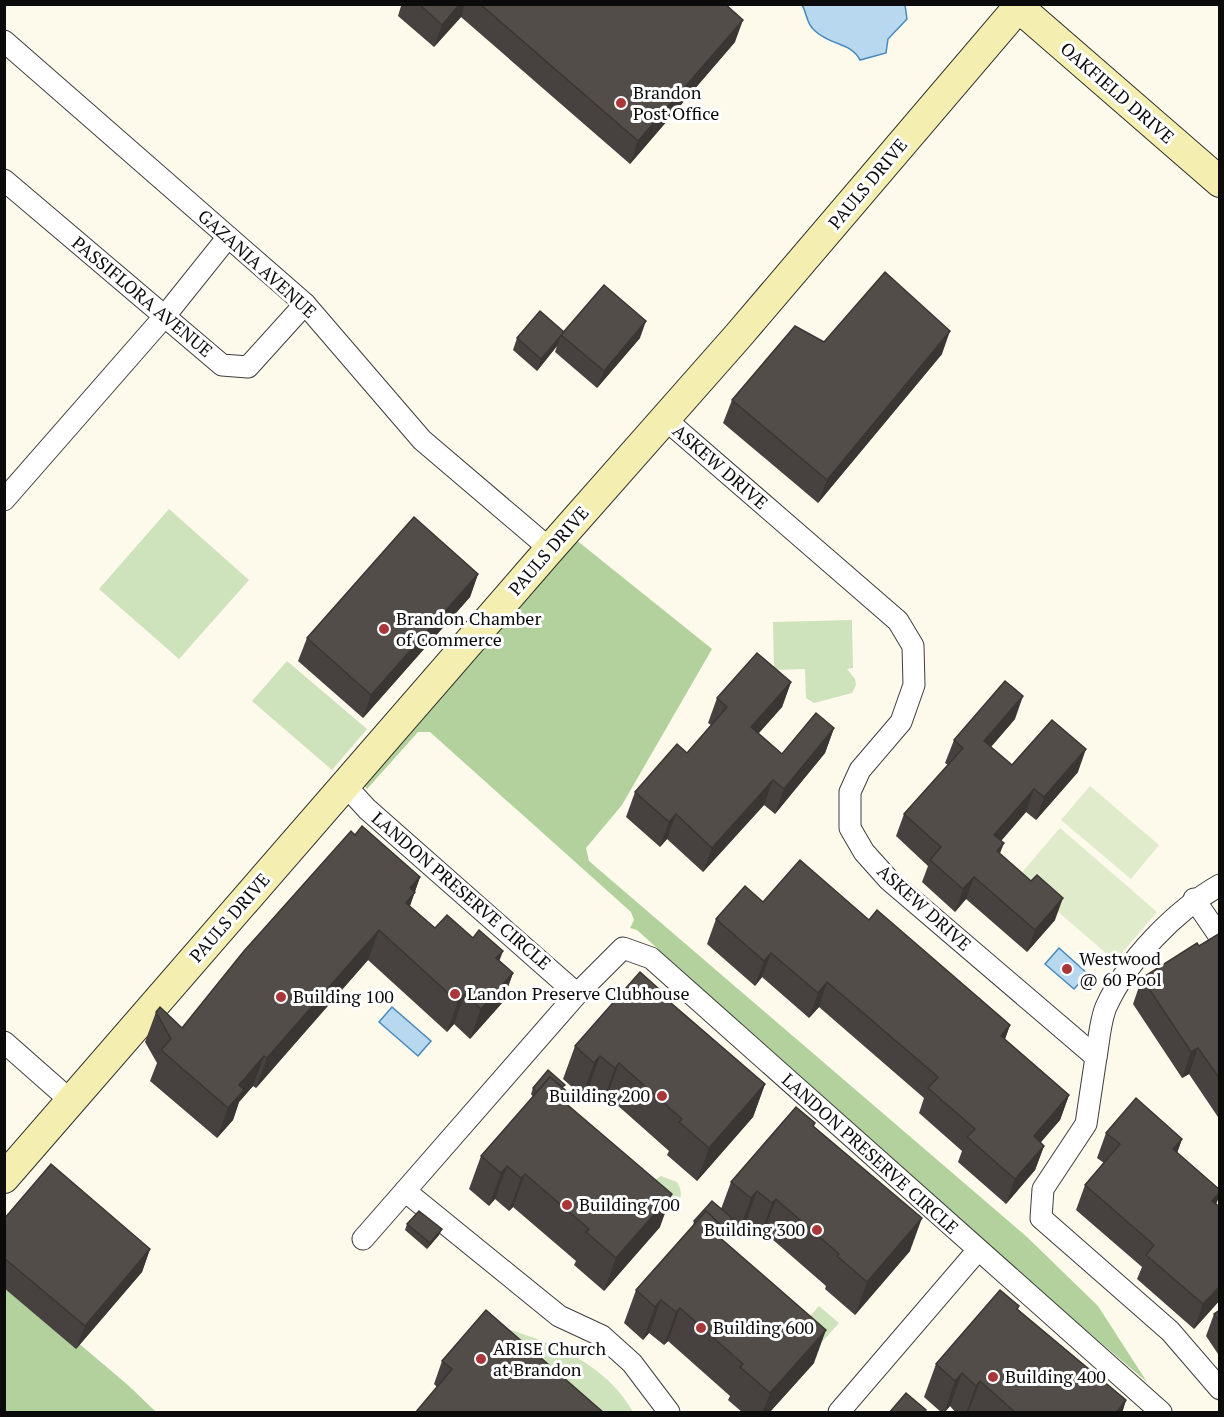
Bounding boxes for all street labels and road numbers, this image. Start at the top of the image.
street label: OAKFIELD DRIVE [1056,36,1180,148]
street label: PAULS DRIVE [822,133,912,234]
street label: GAZANIA AVENUE [193,204,322,323]
street label: PASSIFLORA AVENUE [67,230,218,362]
street label: ASKEW DRIVE [668,418,773,514]
street label: PAULS DRIVE [503,501,594,600]
street label: LANDON PRESERVE CIRCLE [367,806,556,975]
street label: ASKEW DRIVE [873,859,977,956]
street label: PAULS DRIVE [184,868,275,967]
street label: LANDON PRESERVE CIRCLE [777,1067,964,1239]

